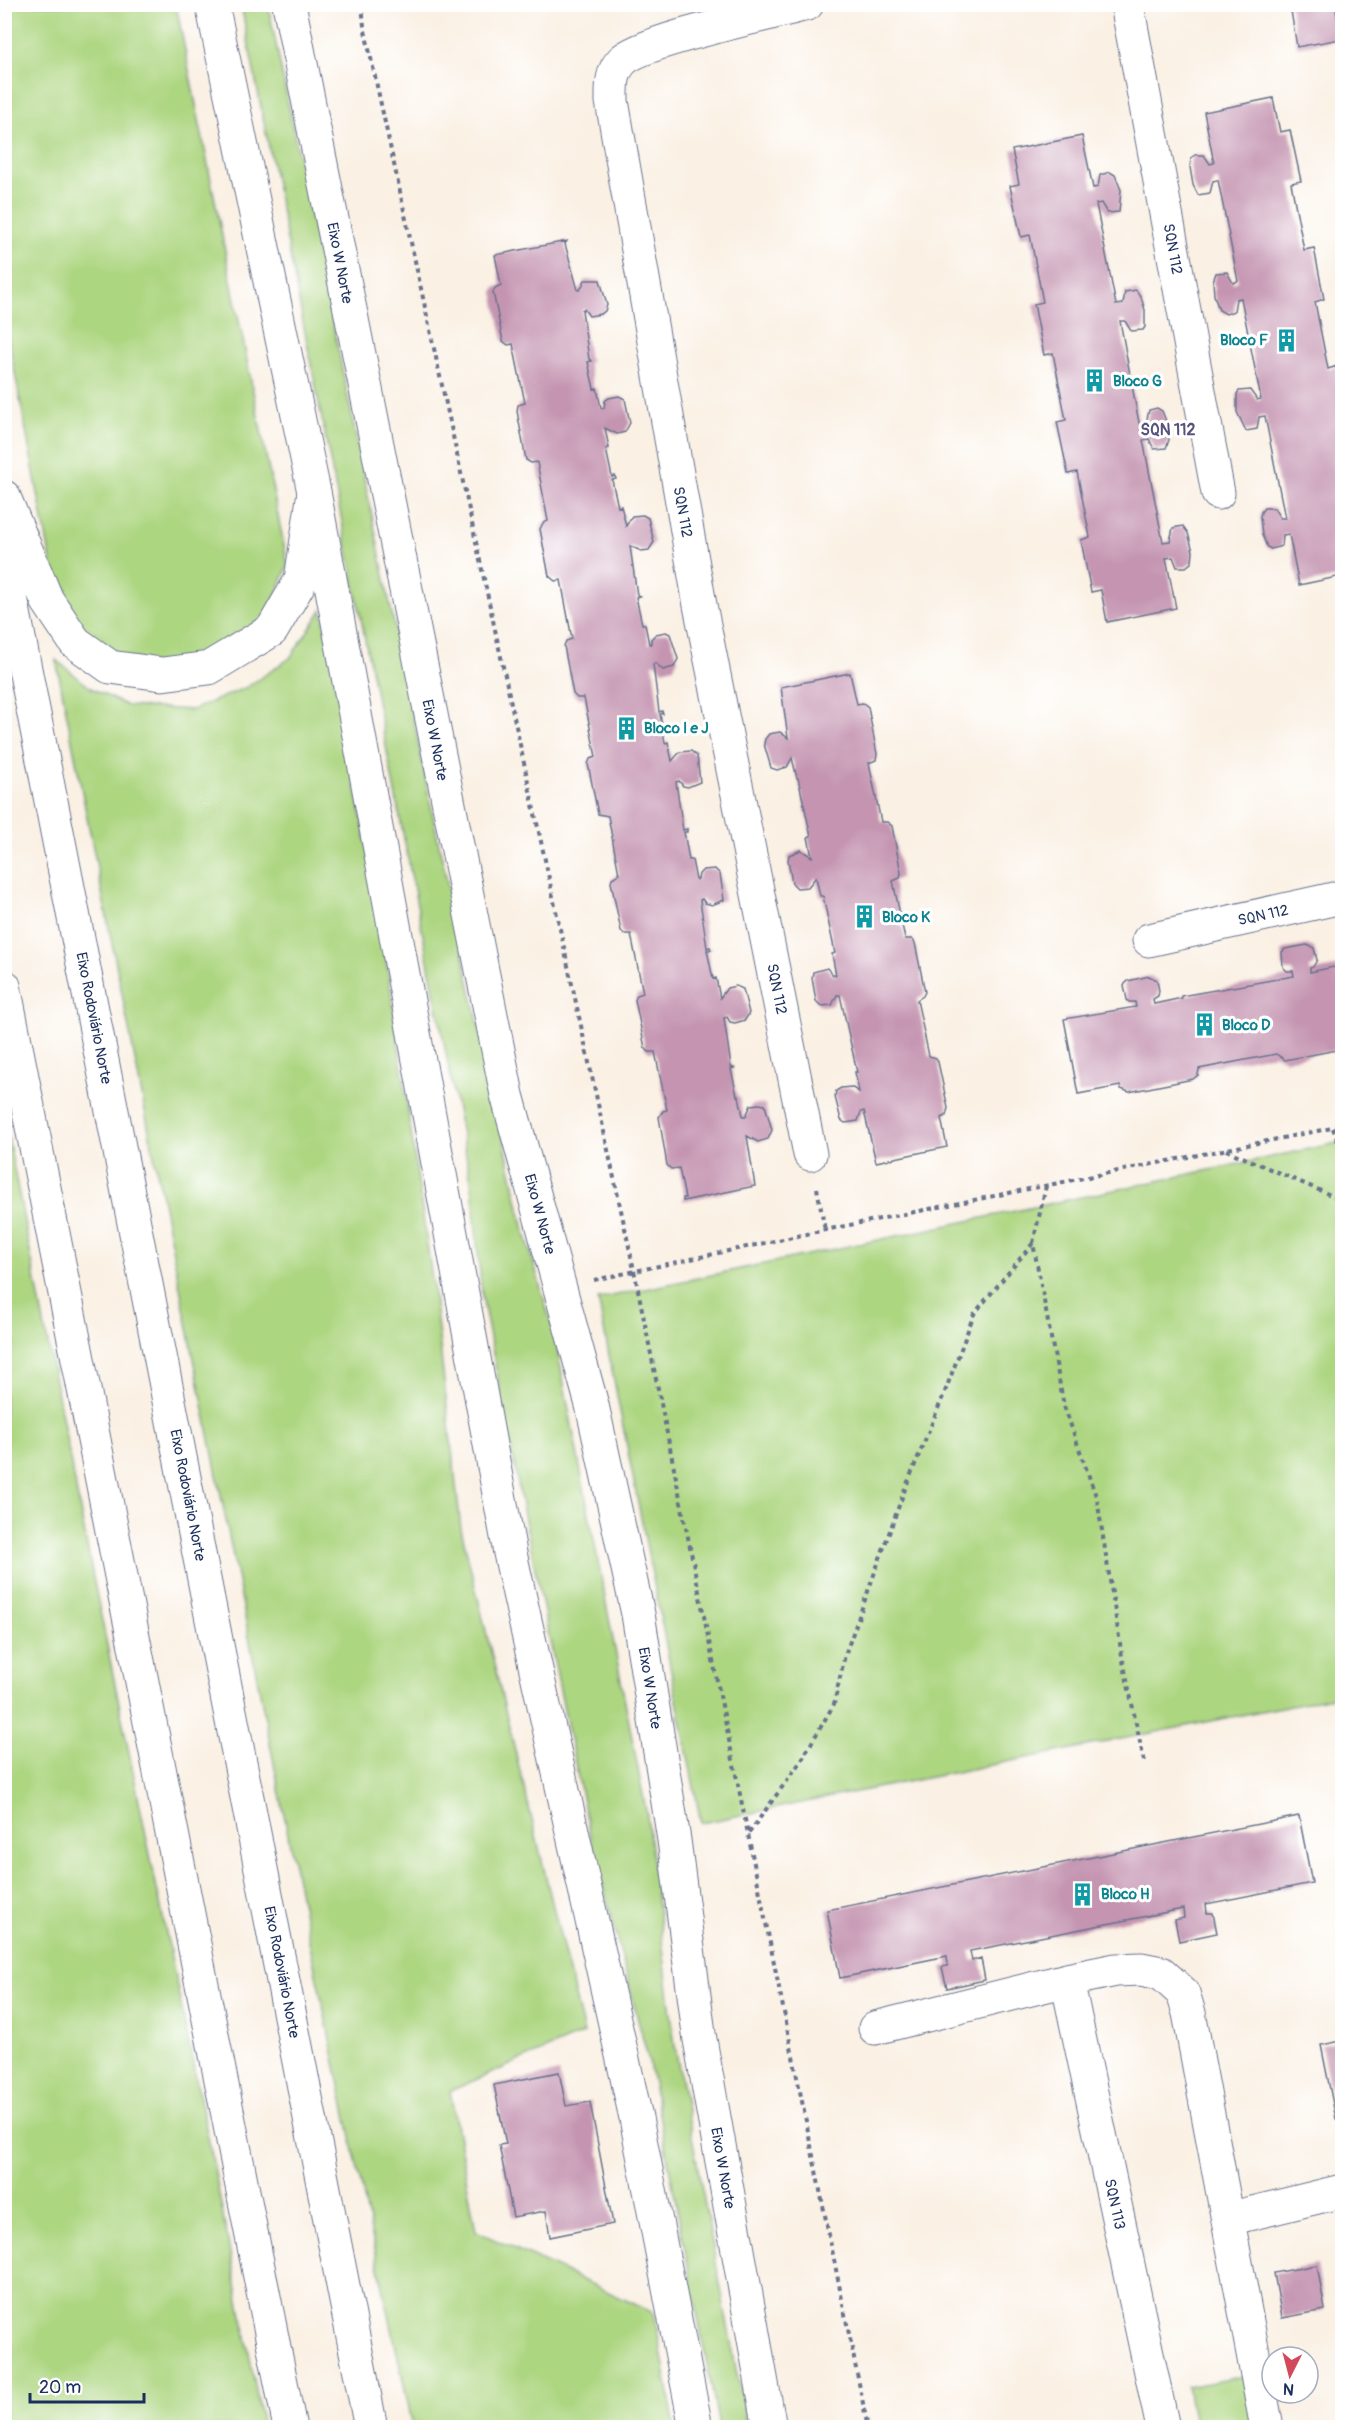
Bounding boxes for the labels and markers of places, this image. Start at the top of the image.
building icon: Bloco F [1273,327,1299,353]
place label: Bloco F [1220,331,1268,350]
building icon: Bloco G [1082,368,1108,394]
place label: Bloco G [1113,372,1162,391]
building icon: Bloco I e J [613,715,639,741]
place label: Bloco I e J [644,719,708,738]
building icon: Bloco K [851,904,877,930]
place label: Bloco K [882,908,930,927]
building icon: Bloco D [1191,1012,1217,1038]
place label: Bloco D [1222,1016,1271,1035]
building icon: Bloco H [1070,1881,1096,1907]
place label: Bloco H [1101,1885,1150,1904]

